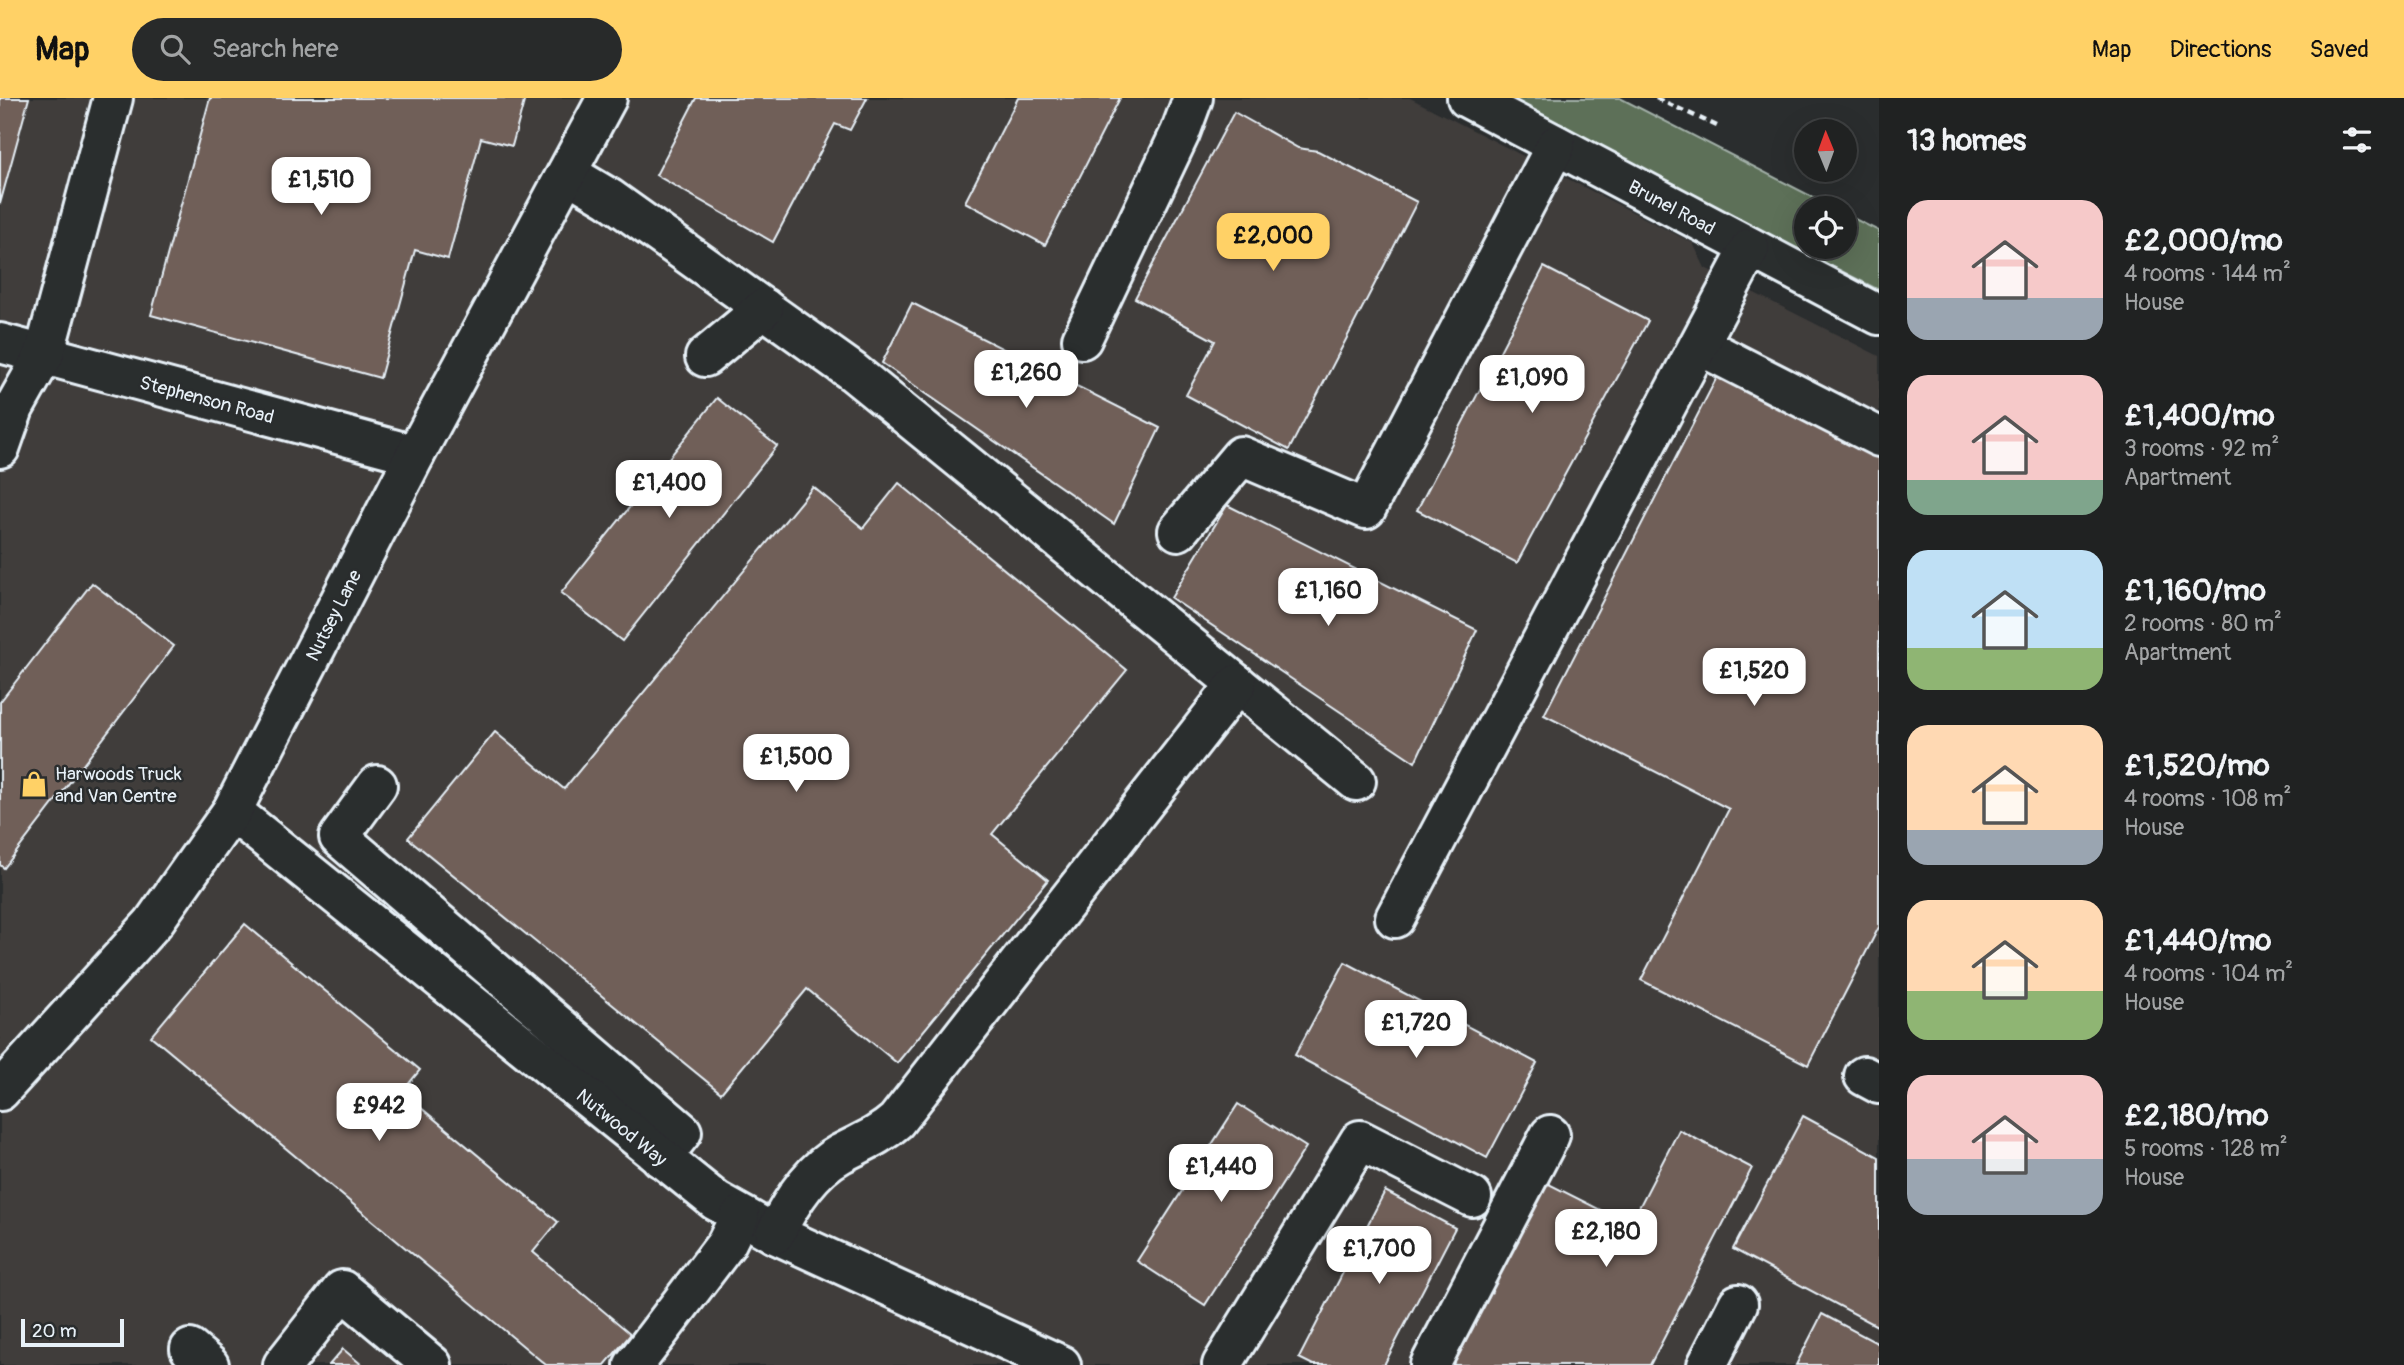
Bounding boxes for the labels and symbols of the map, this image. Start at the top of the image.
north arrow [1794,119,1857,182]
pin: £1,510 [264,158,378,217]
street label: Brunel Road [1624,175,1719,241]
pin: £2,000 [1216,214,1330,273]
pin: £1,260 [969,350,1083,410]
pin: £1,090 [1475,356,1589,415]
street label: Stephenson Road [137,371,277,429]
pin: £1,400 [612,460,726,520]
street label: Nutsey Lane [301,565,367,665]
pin: £1,160 [1271,568,1385,628]
pin: £1,520 [1697,648,1811,708]
pin: £1,500 [739,734,853,794]
place label: Harwoods Truck and Van Centre [55,762,182,808]
shop icon: Harwoods Truck and Van Centre [19,769,49,799]
pin: £1,720 [1359,1000,1473,1060]
pin: £942 [338,1084,420,1143]
street label: Nutwood Way [571,1084,672,1172]
pin: £1,440 [1164,1144,1278,1204]
pin: £2,180 [1549,1210,1663,1269]
pin: £1,700 [1322,1226,1436,1286]
scale bar [21,1316,124,1348]

